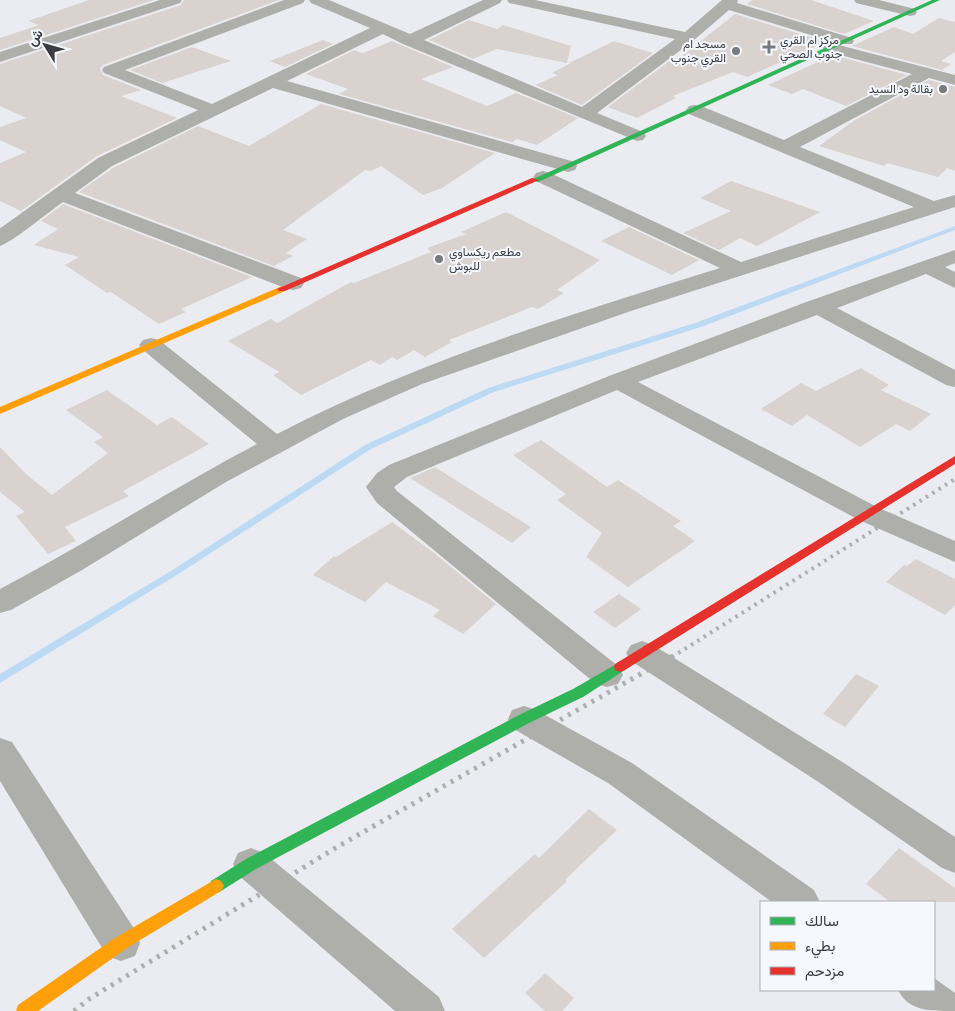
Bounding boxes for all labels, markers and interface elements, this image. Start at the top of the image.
north arrow [20,20,70,70]
text: ش [23,26,47,49]
place label: مركز ام القري جنوب الصحي [780,33,842,64]
place label: مسجد ام القري جنوب [671,37,726,68]
marker: مركز ام القري جنوب الصحي [762,40,776,54]
marker: مسجد ام القري جنوب [730,45,742,57]
place label: بقالة ود السيد [869,82,933,97]
marker: بقالة ود السيد [937,83,949,95]
place label: مطعم ريكساوي للبوش [449,245,521,274]
marker: مطعم ريكساوي للبوش [433,253,445,265]
legend [760,901,935,991]
text: سالك [805,912,839,931]
text: بطيء [805,937,835,959]
text: مزدحم [805,962,844,981]

